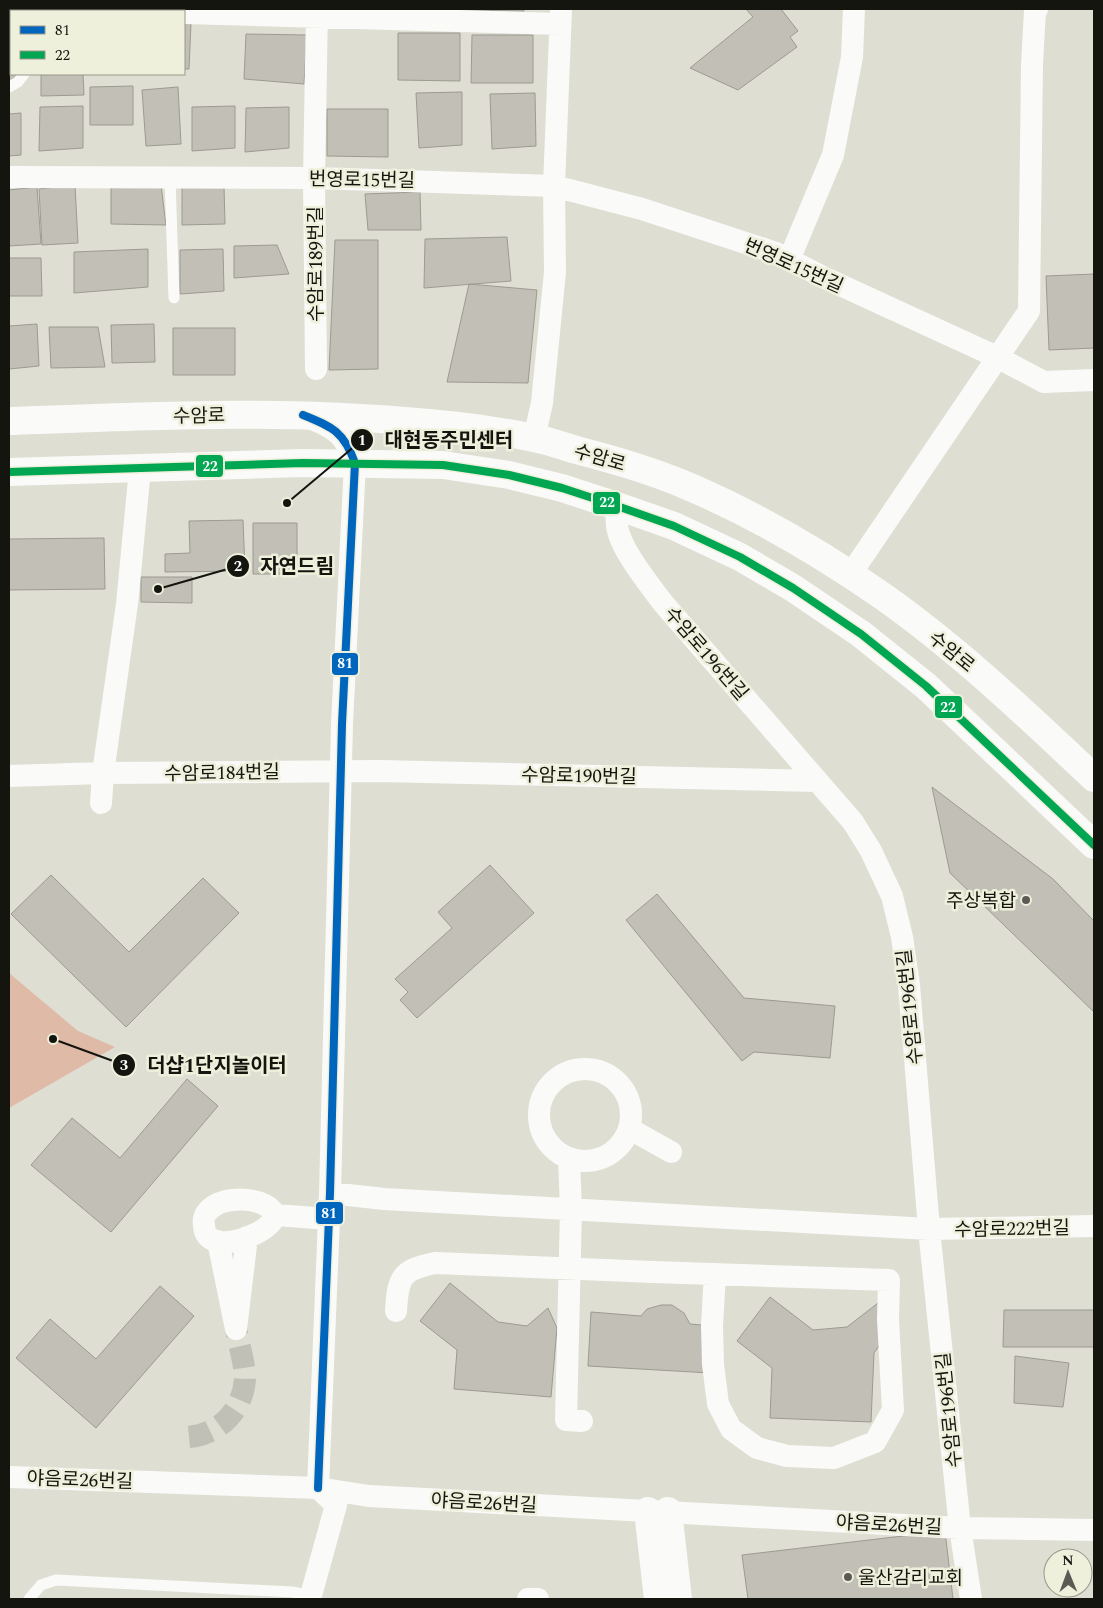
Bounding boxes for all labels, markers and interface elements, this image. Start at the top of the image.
legend [10,10,185,75]
text: 81 [55,19,70,42]
text: 22 [55,44,70,67]
street label: 번영로15번길 [309,165,415,196]
street label: 수암로189번길 [302,206,331,322]
street label: 번영로15번길 [739,231,848,301]
street label: 수암로 [173,402,226,431]
callout: 대현동주민센터 [349,423,523,458]
text: 대현동주민센터 [385,426,513,456]
text: 1 [358,429,366,452]
street label: 수암로 [570,437,629,480]
line badge: 22 [195,454,224,478]
text: 22 [202,456,218,477]
line badge: 22 [592,491,621,515]
text: 22 [599,492,615,513]
callout: 자연드림 [225,548,344,583]
text: 자연드림 [260,552,334,582]
text: 2 [234,555,242,578]
street label: 수암로196번길 [657,601,755,707]
street label: 수암로 [922,624,981,680]
line badge: 81 [331,652,359,676]
text: 81 [337,653,353,674]
line badge: 22 [934,695,963,719]
text: 22 [940,697,956,718]
street label: 수암로184번길 [164,758,280,789]
street label: 수암로190번길 [521,761,637,792]
place label: 주상복합 [946,887,1017,916]
marker: 주상복합 [1020,894,1032,906]
street label: 수암로196번길 [890,948,931,1066]
callout: 더샵1단지놀이터 [112,1047,297,1082]
text: 더샵1단지놀이터 [147,1051,287,1081]
text: 3 [120,1054,128,1077]
line badge: 81 [315,1201,344,1225]
text: 81 [321,1203,337,1224]
street label: 수암로222번길 [954,1214,1070,1245]
street label: 수암로196번길 [929,1351,970,1469]
street label: 야음로26번길 [26,1464,134,1497]
street label: 야음로26번길 [430,1486,538,1521]
street label: 야음로26번길 [835,1508,943,1543]
north arrow [1043,1548,1093,1598]
text: N [1062,1550,1074,1571]
place label: 울산감리교회 [858,1564,963,1593]
marker: 울산감리교회 [842,1571,854,1583]

